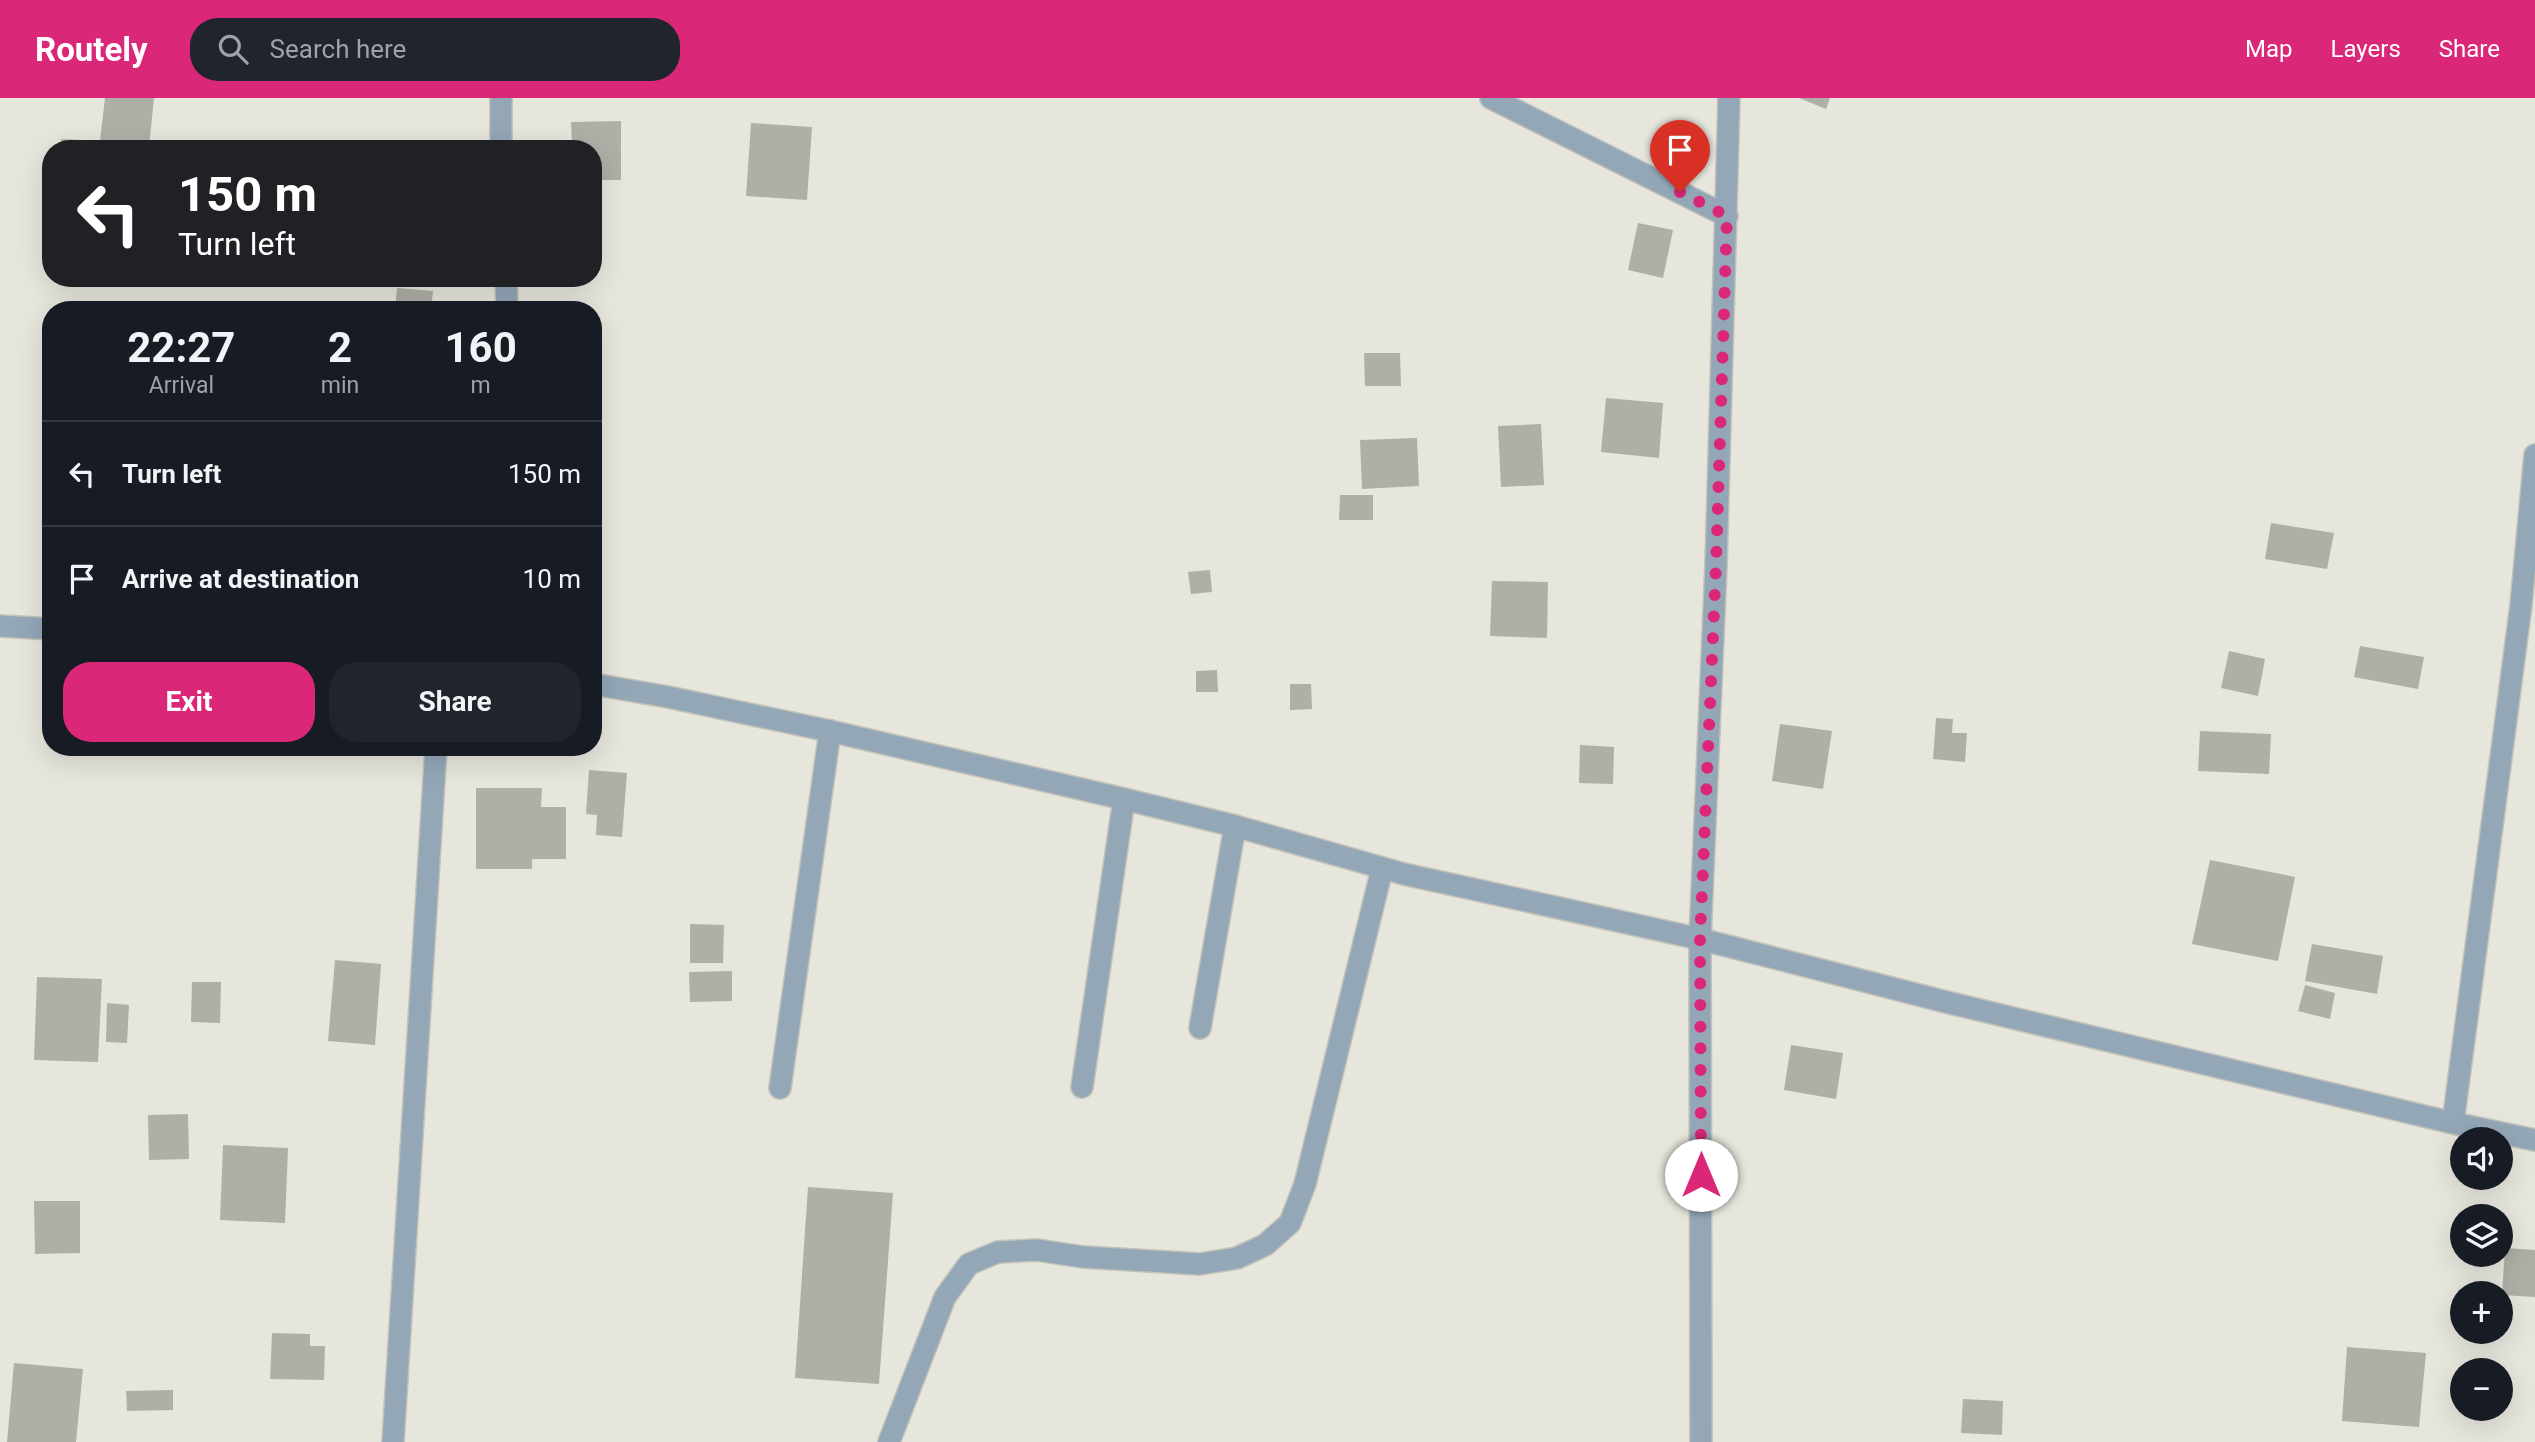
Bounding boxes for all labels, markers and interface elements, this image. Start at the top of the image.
search box [190,18,680,81]
text: Routely [35,30,148,69]
icon: search [214,30,252,68]
text: Search here [270,34,406,64]
text: Map [2245,35,2293,63]
text: Layers [2331,35,2401,63]
text: Share [2439,35,2500,63]
pin [1650,120,1710,192]
icon: arrive [1661,131,1699,169]
text: 150 m [178,166,317,223]
icon: left [63,168,154,259]
text: Turn left [178,225,296,263]
text: 22:27 [127,323,235,372]
text: 2 [328,323,352,372]
text: 160 [444,323,517,372]
text: Arrival [149,372,214,399]
text: min [321,372,359,399]
text: m [471,372,491,399]
icon: left [63,455,101,493]
text: Turn left [122,459,221,489]
text: 150 m [508,459,581,489]
icon: arrive [63,560,101,598]
text: Arrive at destination [122,564,359,594]
text: 10 m [523,564,581,594]
button: Exit [63,662,315,742]
button: Share [329,662,581,742]
map controls [2450,1127,2513,1421]
button: sound [2450,1127,2513,1190]
position arrow [1664,1138,1738,1212]
button: layers [2450,1204,2513,1267]
button: + [2450,1281,2513,1344]
button: − [2450,1358,2513,1421]

